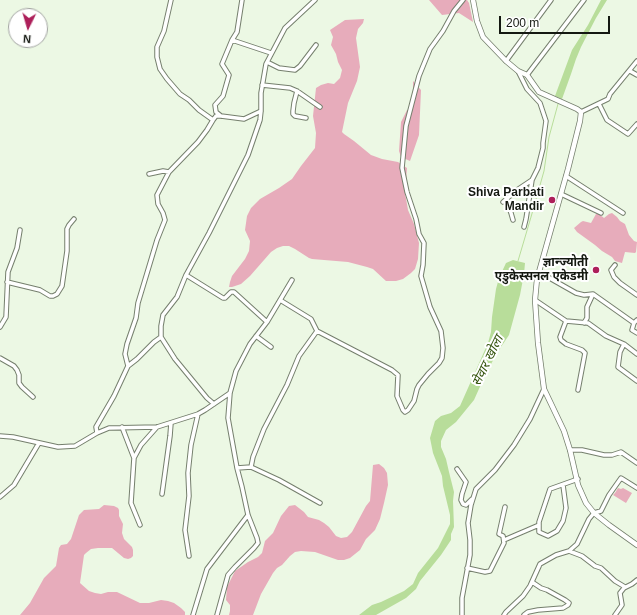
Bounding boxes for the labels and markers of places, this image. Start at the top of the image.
place label: Shiva Parbati Mandir [468,186,544,214]
marker: Shiva Parbati Mandir [547,195,557,205]
place label: ज्ञान्ज्योती एडुकेस्सनल एकेडमी [495,256,588,284]
marker: ज्ञान्ज्योती एडुकेस्सनल एकेडमी [591,265,601,275]

